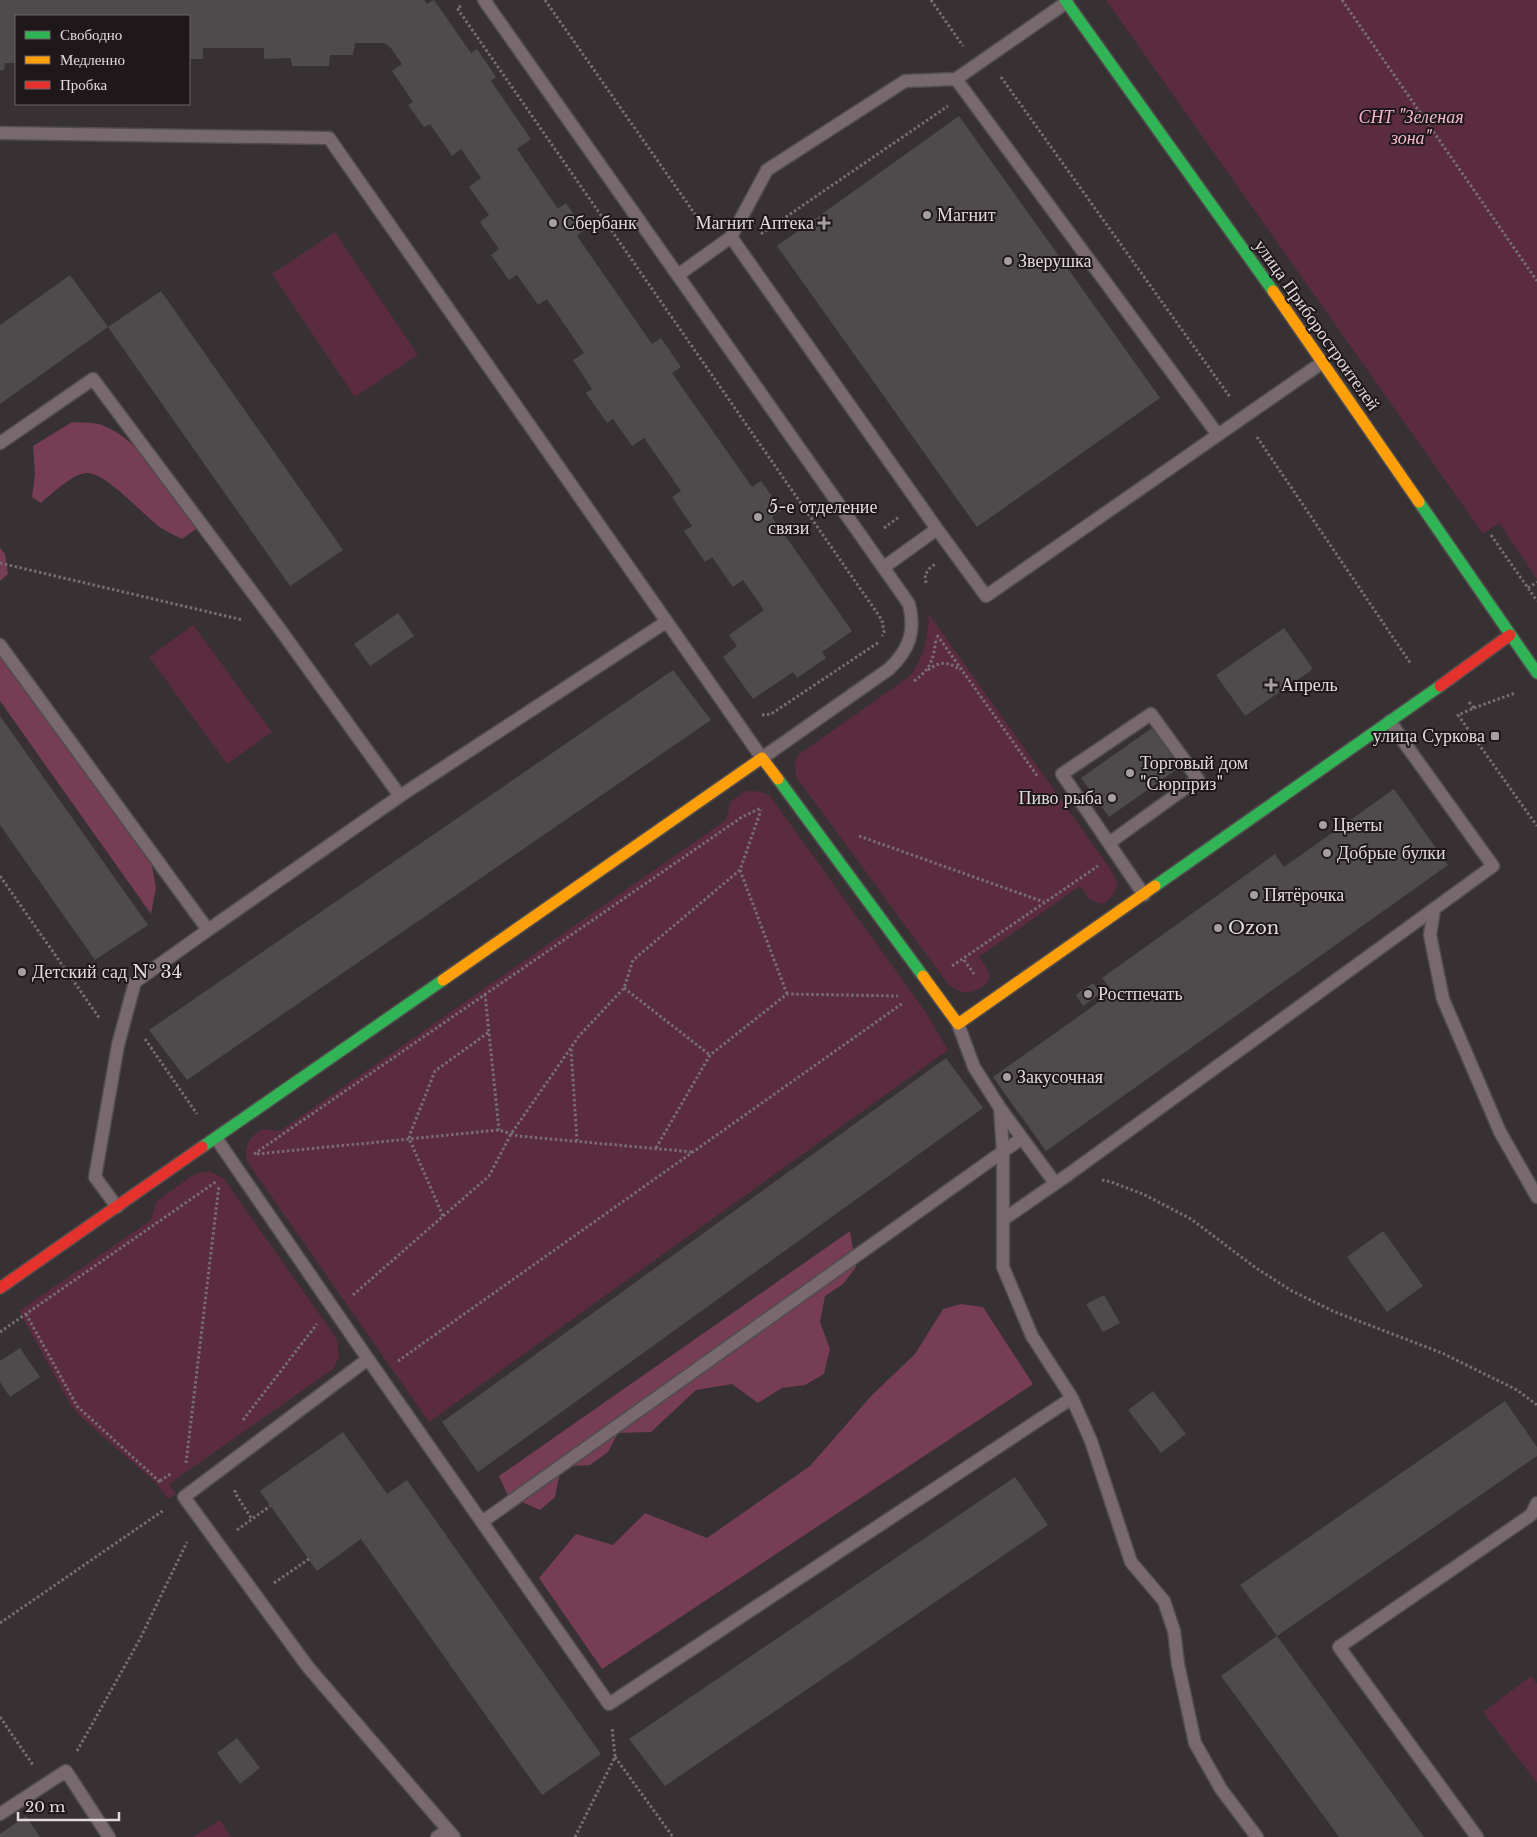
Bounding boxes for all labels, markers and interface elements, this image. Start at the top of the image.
legend [15,15,190,105]
text: Свободно [60,25,122,44]
text: Медленно [60,50,125,69]
text: Пробка [60,75,108,94]
park label: СНТ "Зеленая зона" [1358,106,1464,149]
place label: Магнит [937,204,996,226]
marker: Магнит [921,209,933,221]
place label: Сбербанк [563,212,637,234]
place label: Магнит Аптека [695,212,814,234]
marker: Сбербанк [547,217,559,229]
marker: Магнит Аптека [818,217,830,229]
street label: улица Приборостроителей [1249,235,1385,415]
place label: Зверушка [1018,250,1092,272]
marker: Зверушка [1002,255,1014,267]
place label: 5-е отделение связи [768,496,877,539]
marker: 5-е отделение связи [752,511,764,523]
place label: Апрель [1281,674,1338,696]
marker: Апрель [1265,679,1277,691]
place label: улица Суркова [1373,725,1485,747]
marker: улица Суркова [1489,730,1501,742]
place label: Торговый дом "Сюрприз" [1140,752,1248,795]
marker: Торговый дом "Сюрприз" [1124,767,1136,779]
place label: Пиво рыба [1019,787,1102,809]
marker: Пиво рыба [1106,792,1118,804]
place label: Цветы [1333,814,1382,836]
marker: Цветы [1317,819,1329,831]
place label: Добрые булки [1337,842,1446,864]
marker: Добрые булки [1321,847,1333,859]
place label: Пятёрочка [1264,884,1344,906]
marker: Пятёрочка [1248,889,1260,901]
place label: Ozon [1228,917,1279,939]
marker: Ozon [1212,922,1224,934]
place label: Детский сад № 34 [32,961,182,983]
marker: Детский сад № 34 [16,966,28,978]
place label: Ростпечать [1098,983,1183,1005]
marker: Ростпечать [1082,988,1094,1000]
place label: Закусочная [1017,1066,1103,1088]
marker: Закусочная [1001,1071,1013,1083]
scale bar [18,1790,119,1822]
text: 20 m [25,1797,65,1816]

